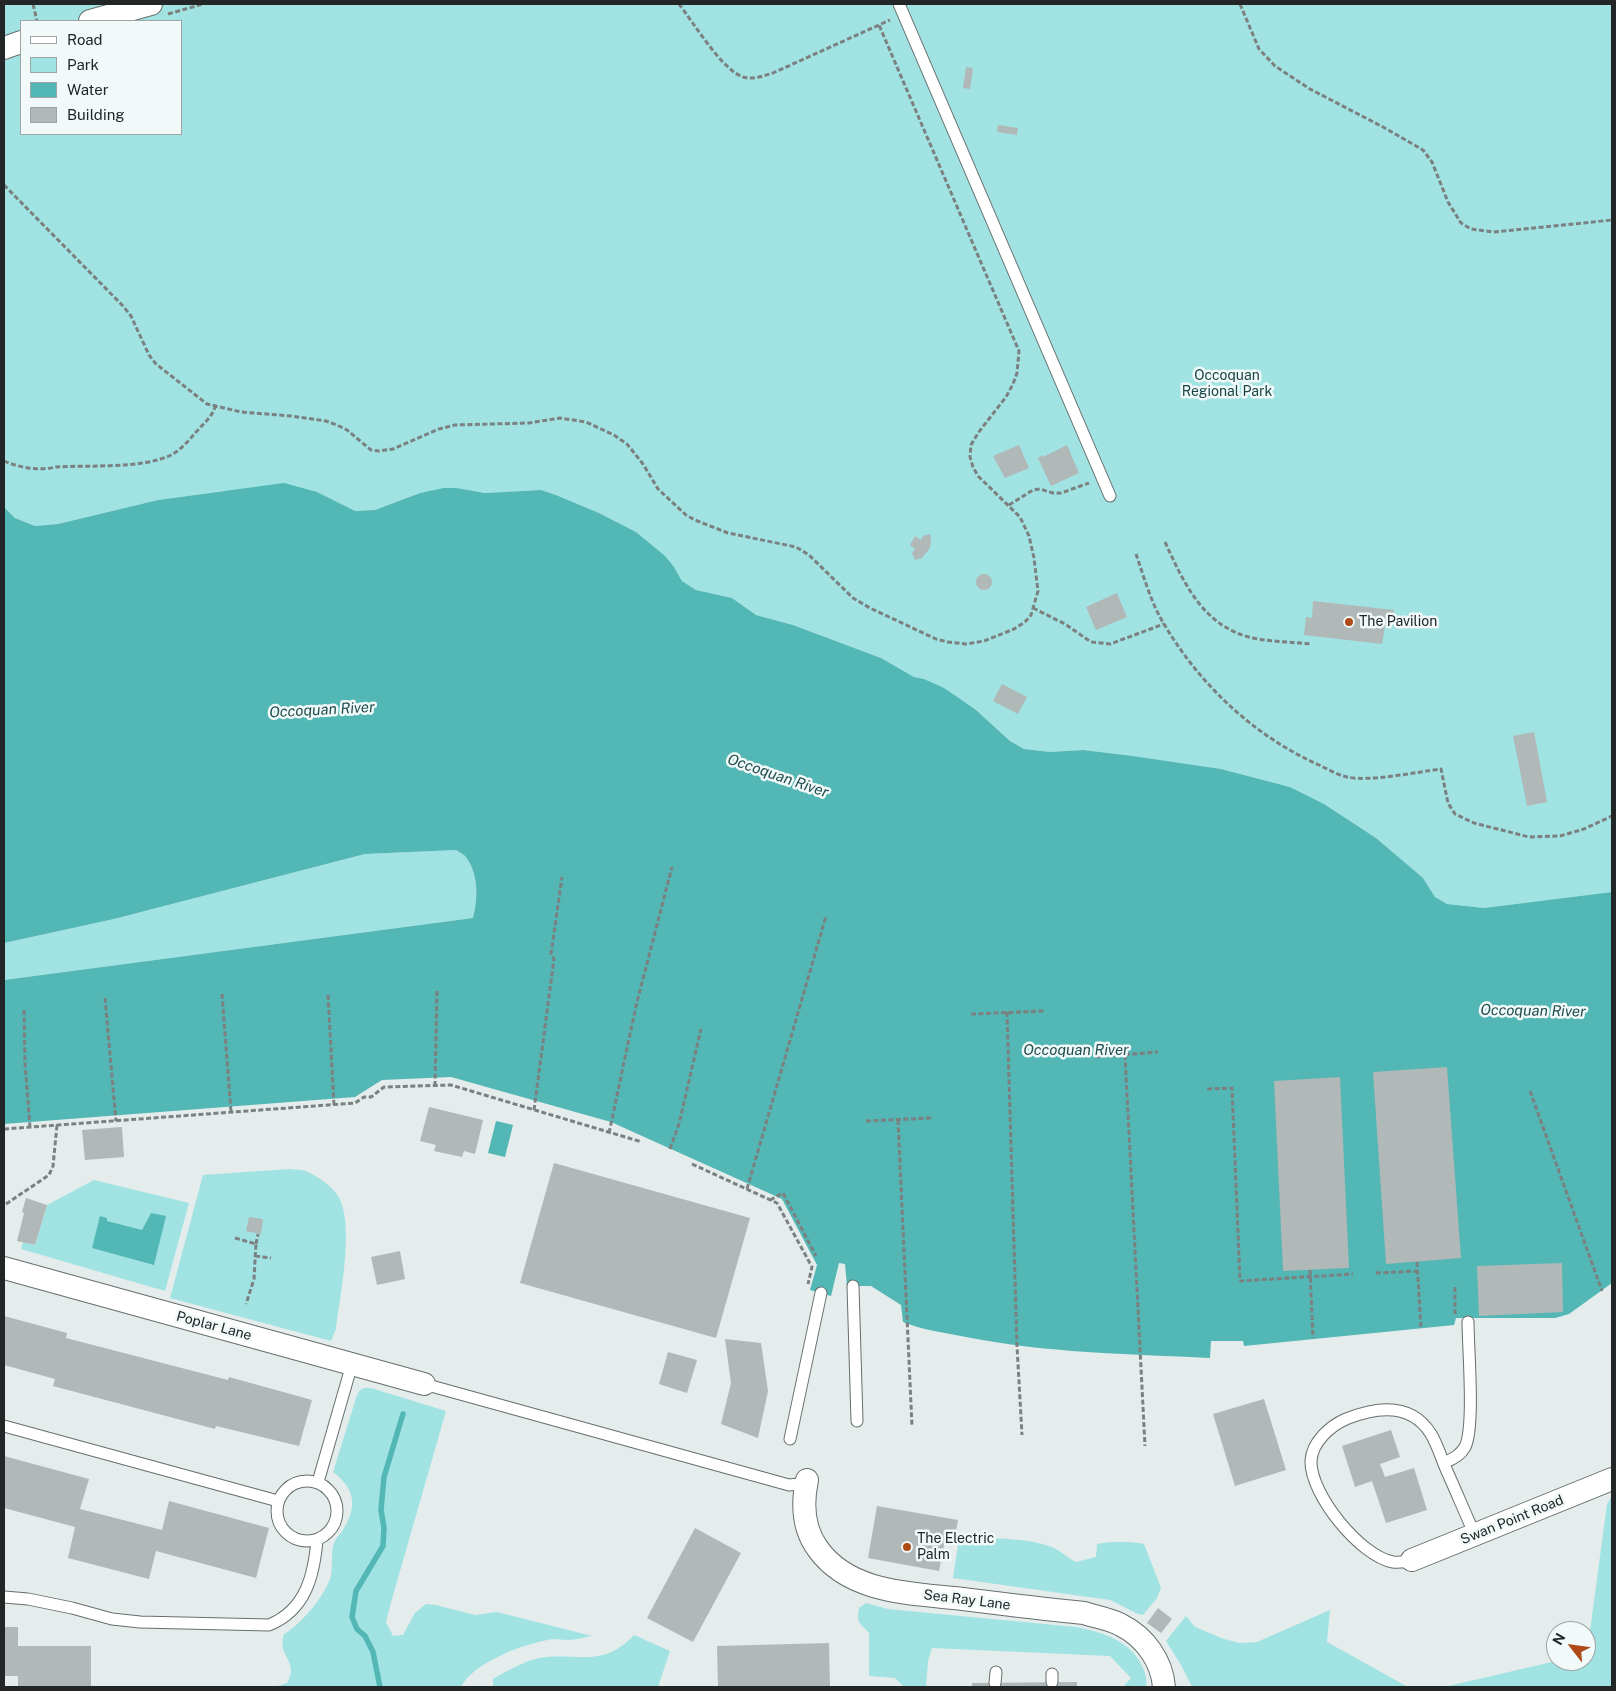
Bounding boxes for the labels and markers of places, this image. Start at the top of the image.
place label: The Pavilion [1359,614,1437,630]
marker: The Pavilion [1343,616,1355,628]
place label: The Electric Palm [917,1531,994,1564]
marker: The Electric Palm [901,1541,913,1553]

